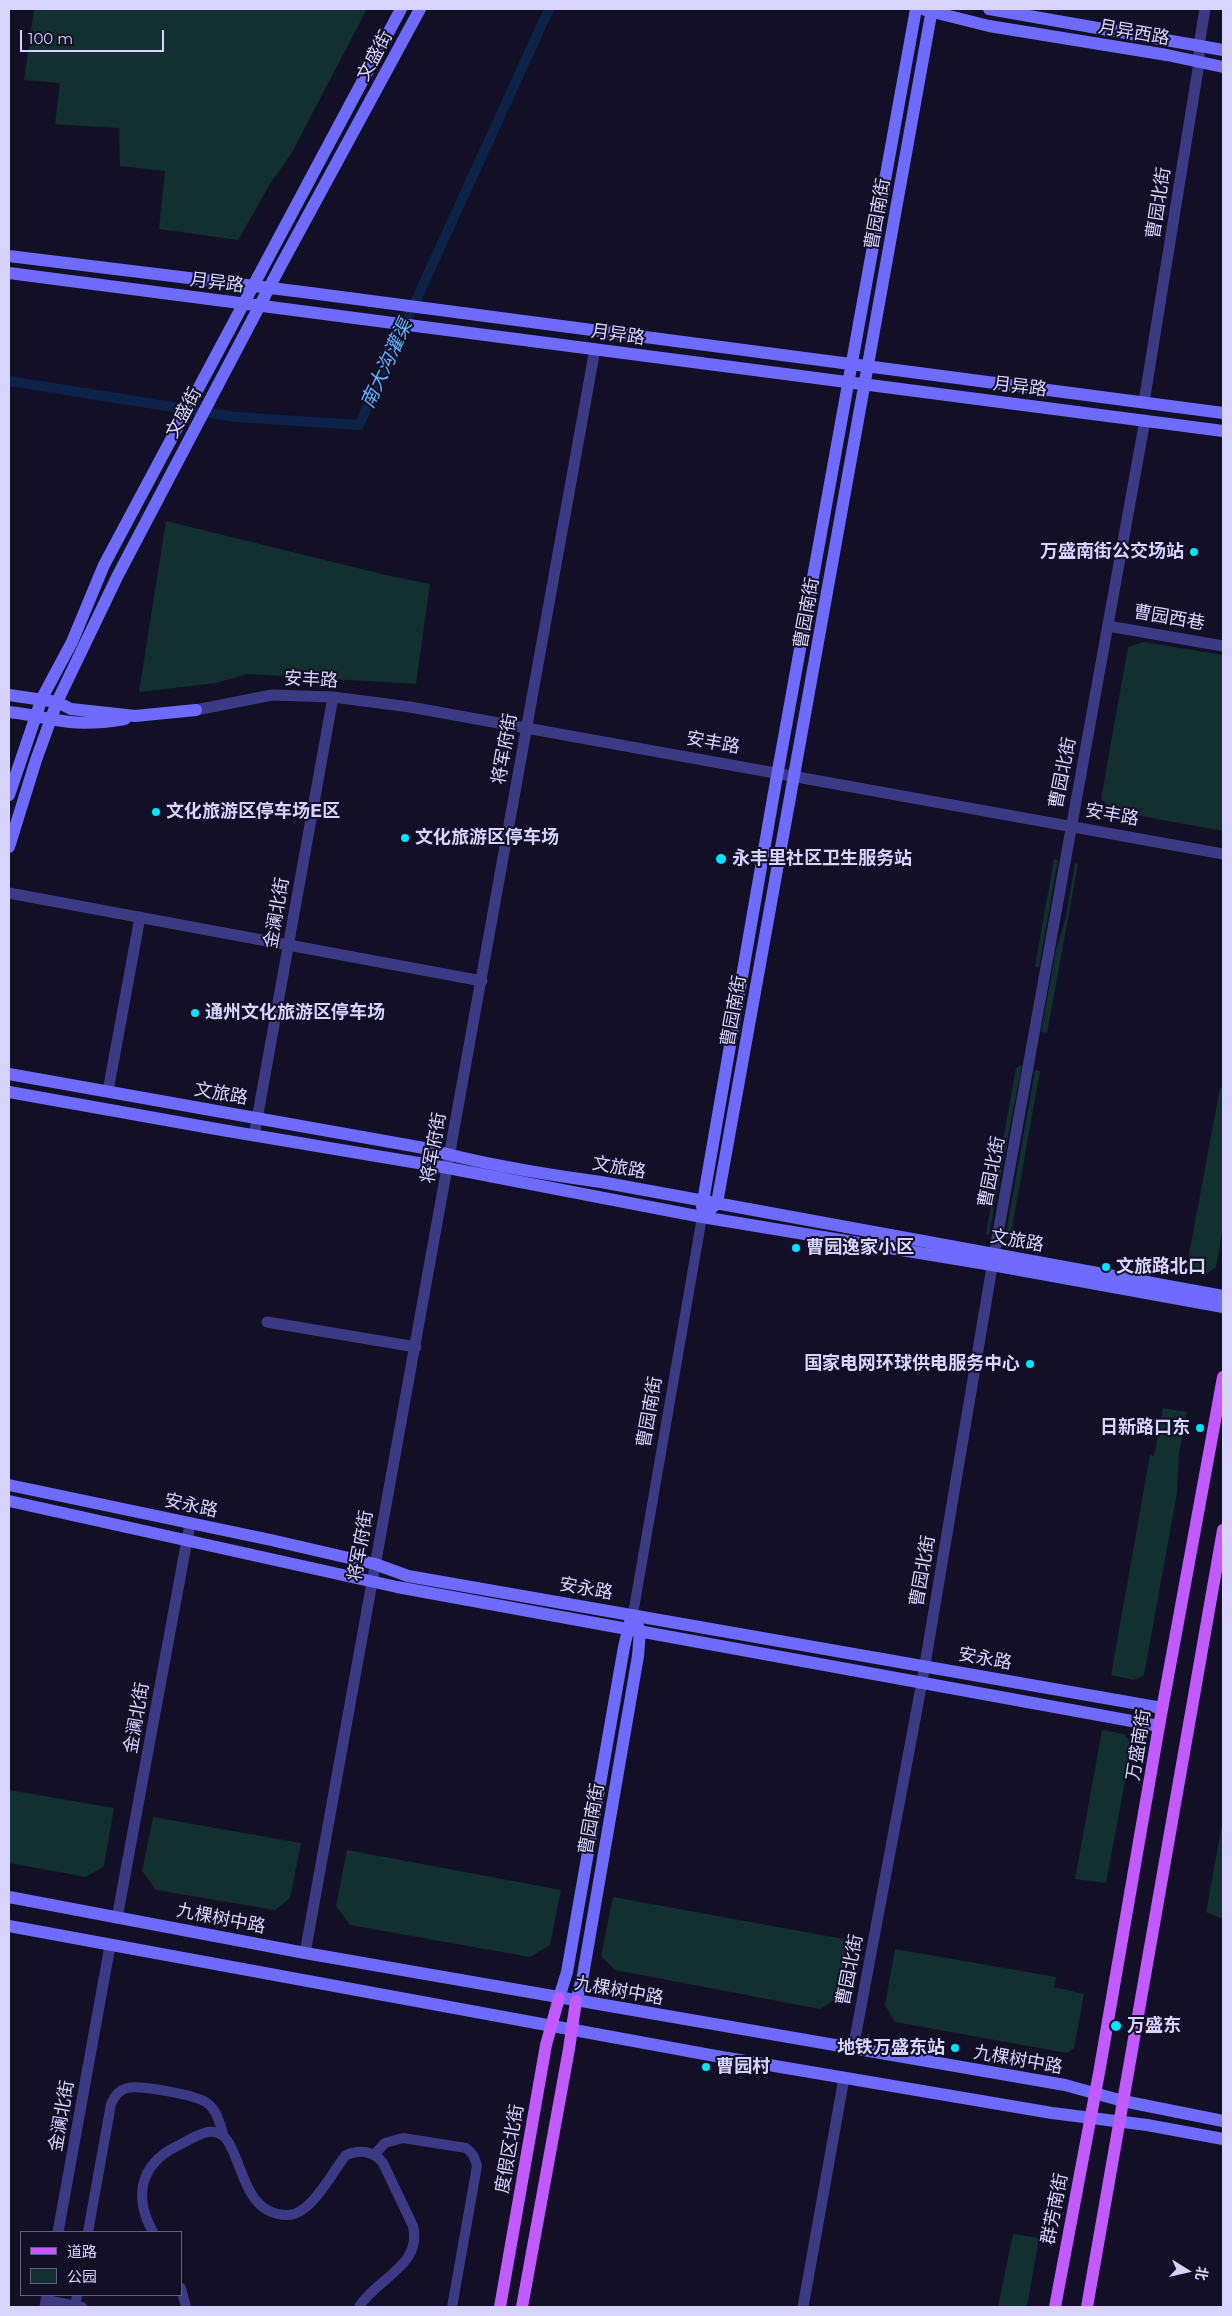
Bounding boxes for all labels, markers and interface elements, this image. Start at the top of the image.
street label: 月异西路 [1097,16,1171,50]
scale bar [22,20,166,52]
street label: 文盛街 [353,27,397,85]
text: 100 m [28,29,73,48]
street label: 曹园北街 [1143,166,1175,240]
street label: 曹园南街 [861,177,895,251]
street label: 月异路 [189,269,245,297]
water label: 南大沟灌渠 [357,316,417,412]
street label: 月异路 [590,321,646,349]
street label: 月异路 [992,373,1048,401]
street label: 文盛街 [162,384,206,442]
place label: 万盛南街公交场站 [1040,541,1184,563]
marker: 万盛南街公交场站 [1188,546,1200,558]
street label: 曹园南街 [790,576,824,650]
street label: 曹园西巷 [1132,601,1206,635]
street label: 安丰路 [283,668,339,692]
street label: 将军府街 [488,712,522,786]
street label: 安丰路 [685,728,741,758]
street label: 曹园北街 [1046,736,1080,810]
street label: 安丰路 [1084,800,1140,830]
place label: 文化旅游区停车场E区 [166,801,340,823]
marker: 文化旅游区停车场E区 [150,806,162,818]
place label: 文化旅游区停车场 [415,827,559,849]
marker: 文化旅游区停车场 [399,832,411,844]
place label: 永丰里社区卫生服务站 [732,848,912,870]
marker: 永丰里社区卫生服务站 [714,852,728,866]
street label: 金澜北街 [260,876,294,950]
street label: 曹园南街 [717,974,751,1048]
place label: 通州文化旅游区停车场 [205,1002,385,1024]
marker: 通州文化旅游区停车场 [189,1007,201,1019]
street label: 文旅路 [193,1079,249,1109]
street label: 将军府街 [417,1111,451,1185]
street label: 曹园北街 [975,1135,1009,1209]
street label: 文旅路 [591,1153,647,1183]
street label: 文旅路 [989,1226,1045,1256]
place label: 曹园逸家小区 [806,1237,914,1259]
marker: 曹园逸家小区 [790,1242,802,1254]
place label: 文旅路北口 [1116,1256,1206,1278]
marker: 文旅路北口 [1100,1261,1112,1273]
place label: 国家电网环球供电服务中心 [804,1353,1020,1375]
marker: 国家电网环球供电服务中心 [1024,1358,1036,1370]
street label: 曹园南街 [633,1375,667,1449]
place label: 日新路口东 [1100,1417,1190,1439]
marker: 日新路口东 [1194,1422,1206,1434]
street label: 安永路 [162,1490,220,1522]
street label: 将军府街 [344,1509,378,1583]
street label: 曹园北街 [906,1534,940,1608]
street label: 安永路 [558,1574,614,1604]
street label: 安永路 [957,1644,1013,1674]
street label: 金澜北街 [120,1681,154,1755]
street label: 万盛南街 [1123,1708,1155,1782]
street label: 曹园南街 [575,1782,609,1856]
street label: 九棵树中路 [175,1900,267,1938]
street label: 曹园北街 [833,1933,867,2007]
street label: 九棵树中路 [573,1973,665,2009]
place label: 万盛东 [1127,2015,1181,2037]
marker: 万盛东 [1109,2019,1123,2033]
place label: 地铁万盛东站 [837,2037,945,2059]
marker: 地铁万盛东站 [949,2042,961,2054]
street label: 九棵树中路 [972,2042,1064,2078]
place label: 曹园村 [716,2056,770,2078]
marker: 曹园村 [700,2061,712,2073]
street label: 金澜北街 [45,2079,79,2153]
street label: 度假区北街 [492,2103,528,2195]
street label: 群芳南街 [1038,2172,1072,2246]
legend [20,2231,182,2296]
text: 道路 [67,2242,97,2261]
north arrow [1162,2246,1212,2296]
text: 北 [1192,2265,1212,2282]
text: 公园 [67,2267,97,2286]

